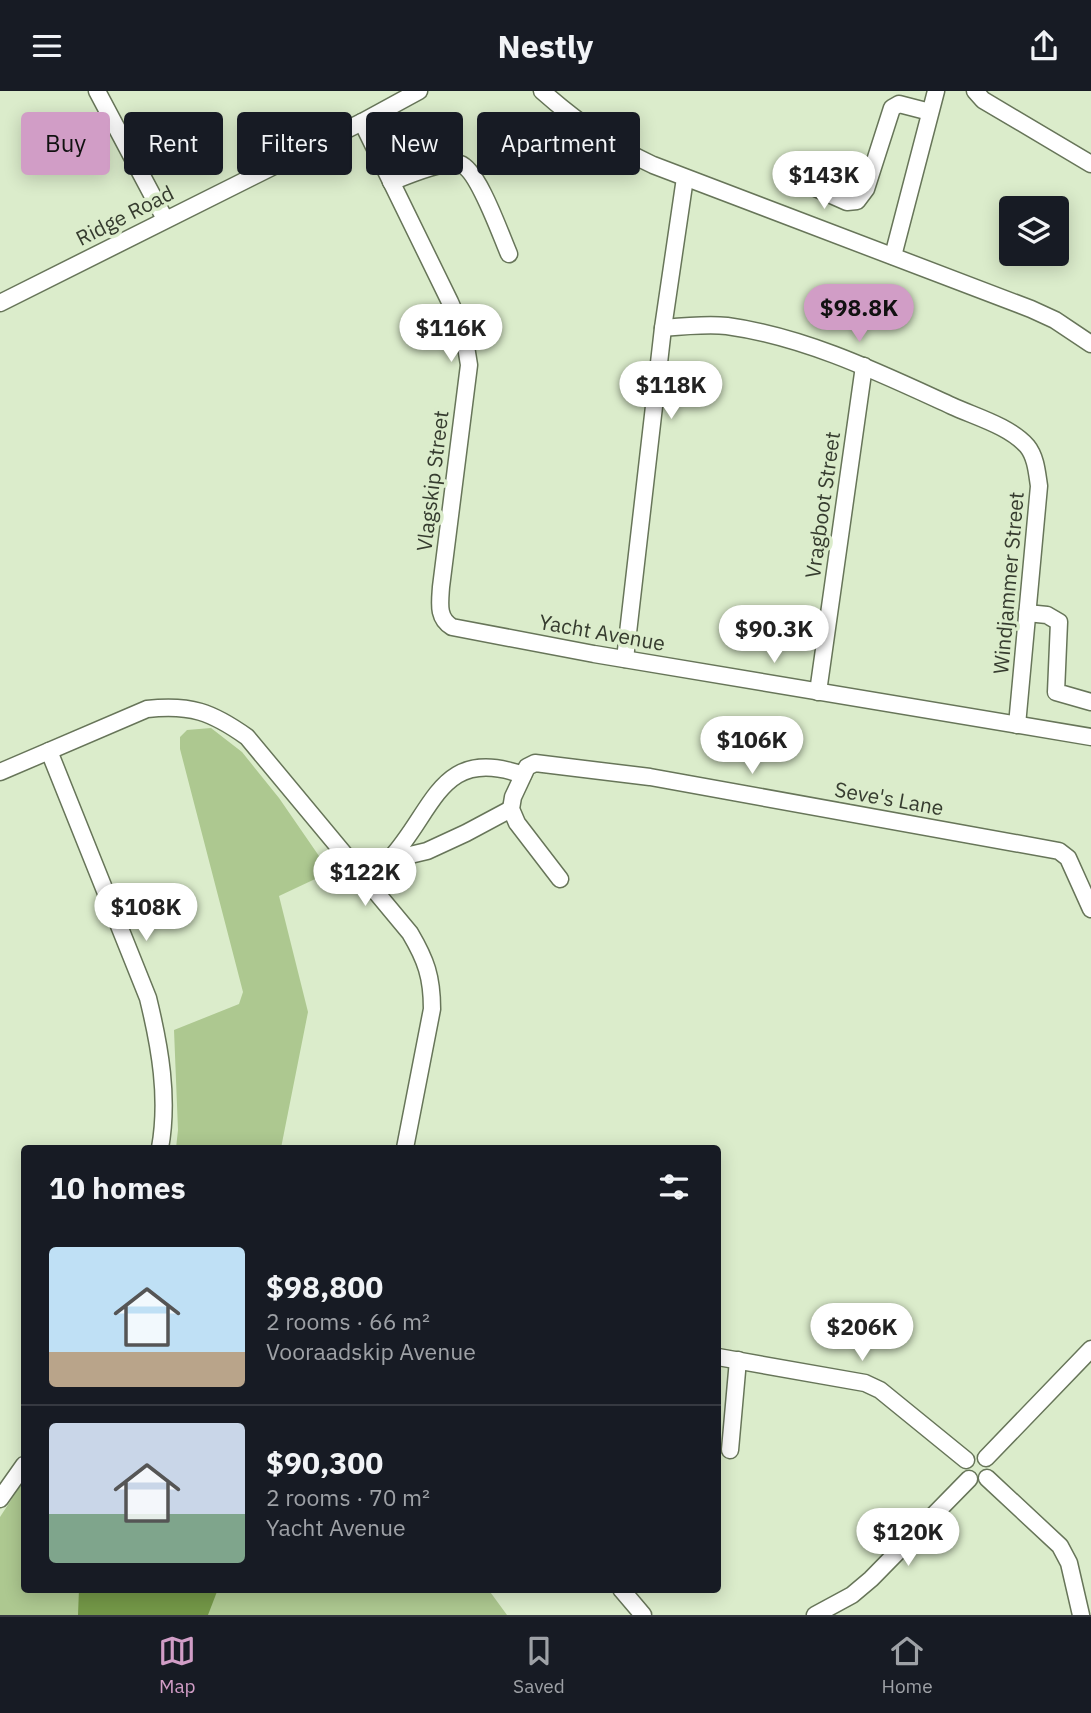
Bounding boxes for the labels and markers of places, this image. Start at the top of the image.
pin: $143K [775,151,873,211]
pin: $98.8K [802,285,916,344]
pin: $116K [402,305,500,364]
pin: $118K [622,361,720,421]
pin: $90.3K [717,605,831,665]
pin: $106K [703,717,801,776]
pin: $122K [316,849,414,908]
pin: $108K [97,883,195,943]
pin: $206K [813,1303,911,1363]
pin: $120K [859,1509,957,1568]

